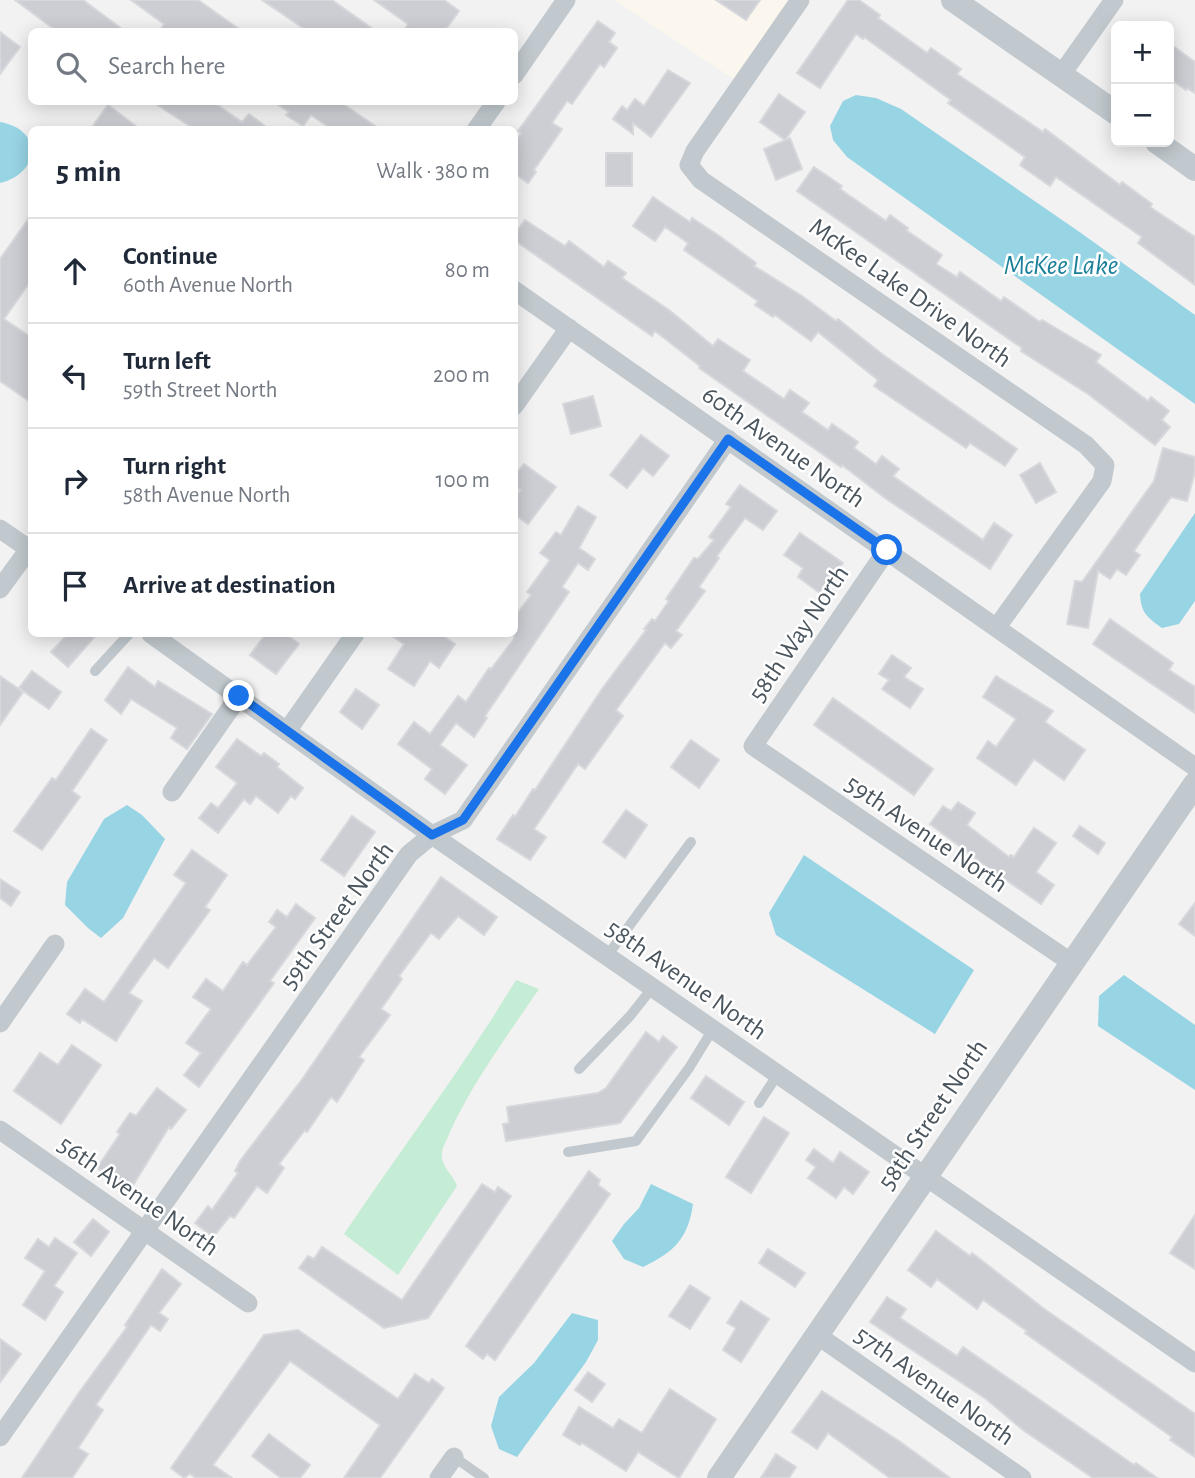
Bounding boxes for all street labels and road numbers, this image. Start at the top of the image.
street label: McKee Lake Drive North [805,213,1016,372]
street label: 60th Avenue North [697,381,870,513]
street label: 58th Way North [744,561,854,706]
street label: 59th Avenue North [841,770,1012,898]
street label: 59th Street North [275,837,399,994]
street label: 58th Avenue North [601,915,771,1045]
street label: 58th Street North [873,1035,992,1194]
street label: 56th Avenue North [53,1131,223,1261]
street label: 57th Avenue North [850,1321,1019,1450]

